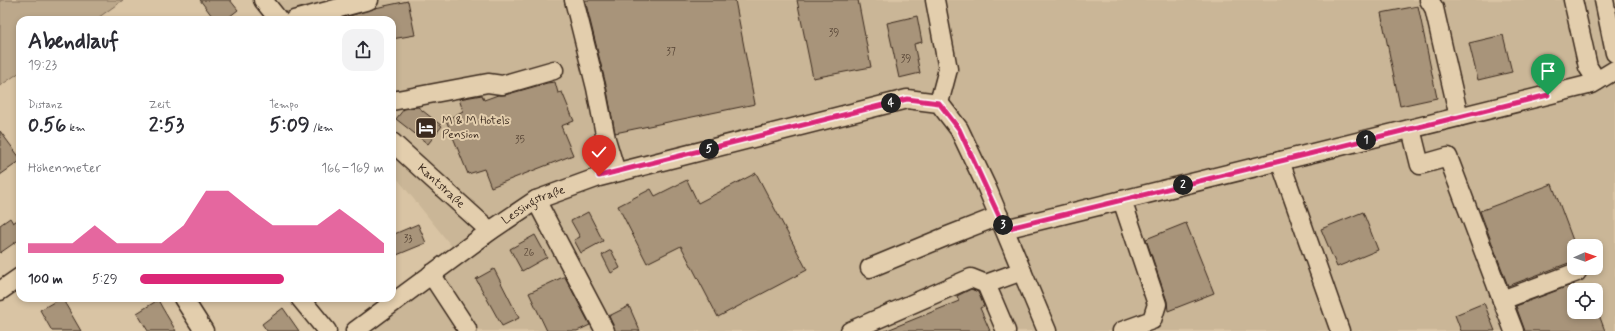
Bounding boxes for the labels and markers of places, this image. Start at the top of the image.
pin [1531,54,1565,95]
pin: 4 [881,93,901,113]
place label: M & M Hotels Pension [442,113,510,143]
hotel icon: M & M Hotels Pension [413,115,439,141]
pin: 1 [1356,130,1376,150]
pin [582,135,616,176]
pin: 5 [699,139,719,159]
pin: 2 [1173,175,1193,195]
pin: 3 [993,215,1013,235]

